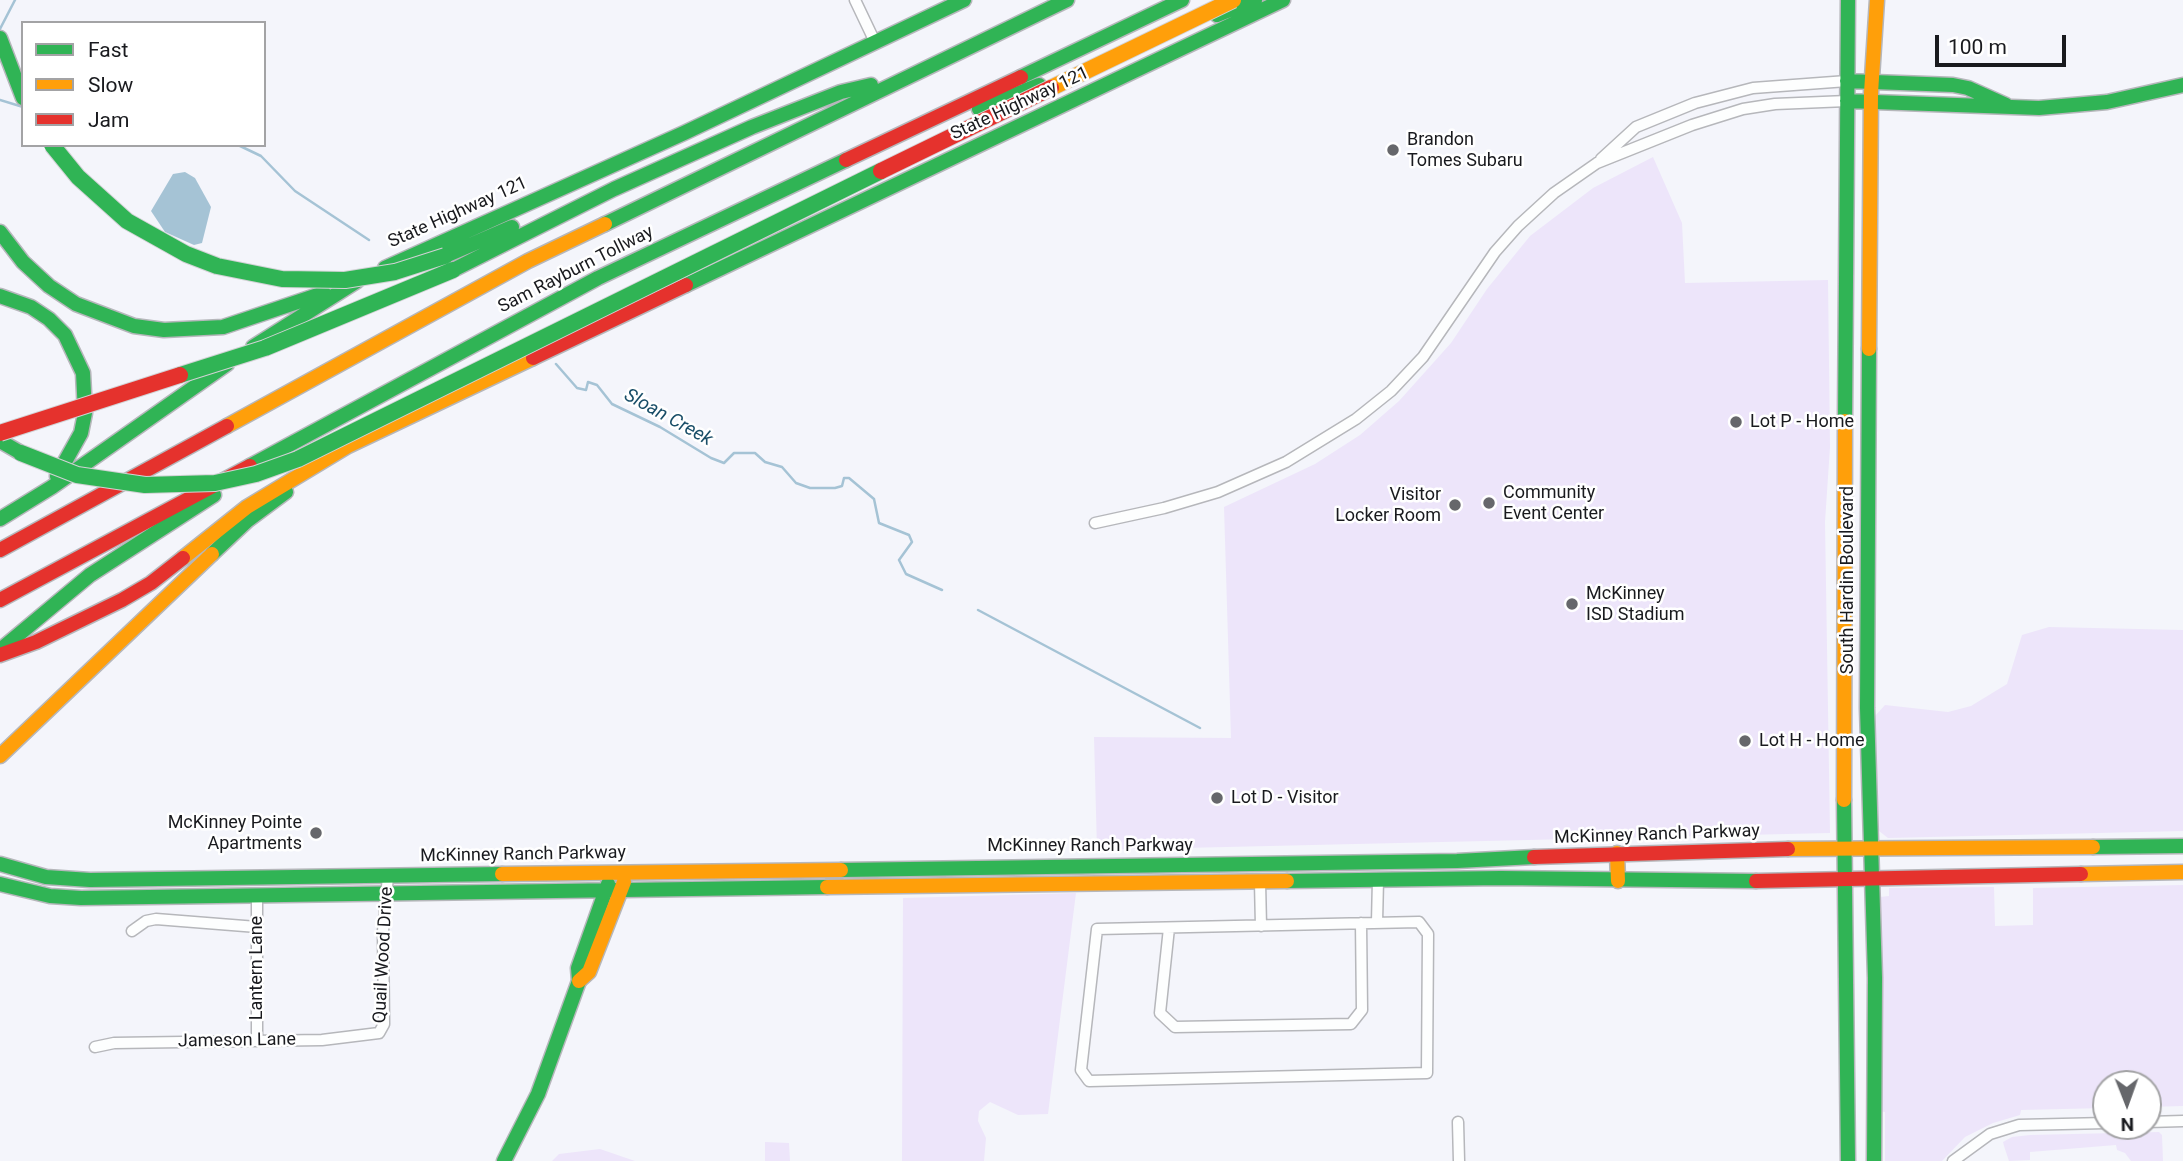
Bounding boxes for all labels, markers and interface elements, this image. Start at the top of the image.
legend [21,21,266,147]
scale bar [1938,21,2069,65]
text: 100 m [1948,35,2007,59]
text: Fast [88,38,128,62]
street label: State Highway 121 [947,63,1093,145]
text: Slow [88,73,133,97]
text: Jam [88,108,129,132]
place label: Brandon Tomes Subaru [1407,129,1523,172]
marker: Brandon Tomes Subaru [1385,142,1401,158]
street label: State Highway 121 [385,173,531,253]
street label: Sam Rayburn Tollway [495,222,657,318]
water label: Sloan Creek [620,384,716,452]
place label: Lot P - Home [1750,411,1854,433]
marker: Lot P - Home [1728,414,1744,430]
place label: Community Event Center [1503,482,1604,524]
place label: Visitor Locker Room [1335,484,1441,526]
street label: South Hardin Boulevard [1837,486,1859,674]
marker: Community Event Center [1481,495,1497,511]
marker: Visitor Locker Room [1447,497,1463,513]
place label: McKinney ISD Stadium [1586,583,1684,626]
marker: McKinney ISD Stadium [1564,596,1580,612]
place label: Lot H - Home [1759,730,1864,752]
marker: Lot H - Home [1737,733,1753,749]
place label: Lot D - Visitor [1231,787,1339,809]
marker: Lot D - Visitor [1209,790,1225,806]
place label: McKinney Pointe Apartments [168,812,302,854]
street label: McKinney Ranch Parkway [1554,821,1760,849]
marker: McKinney Pointe Apartments [308,825,324,841]
street label: McKinney Ranch Parkway [987,835,1193,857]
street label: McKinney Ranch Parkway [420,842,626,868]
street label: Quail Wood Drive [370,886,398,1024]
street label: Lantern Lane [246,916,268,1020]
street label: Jameson Lane [178,1029,296,1053]
north arrow [2092,1070,2162,1140]
text: N [2120,1113,2134,1136]

